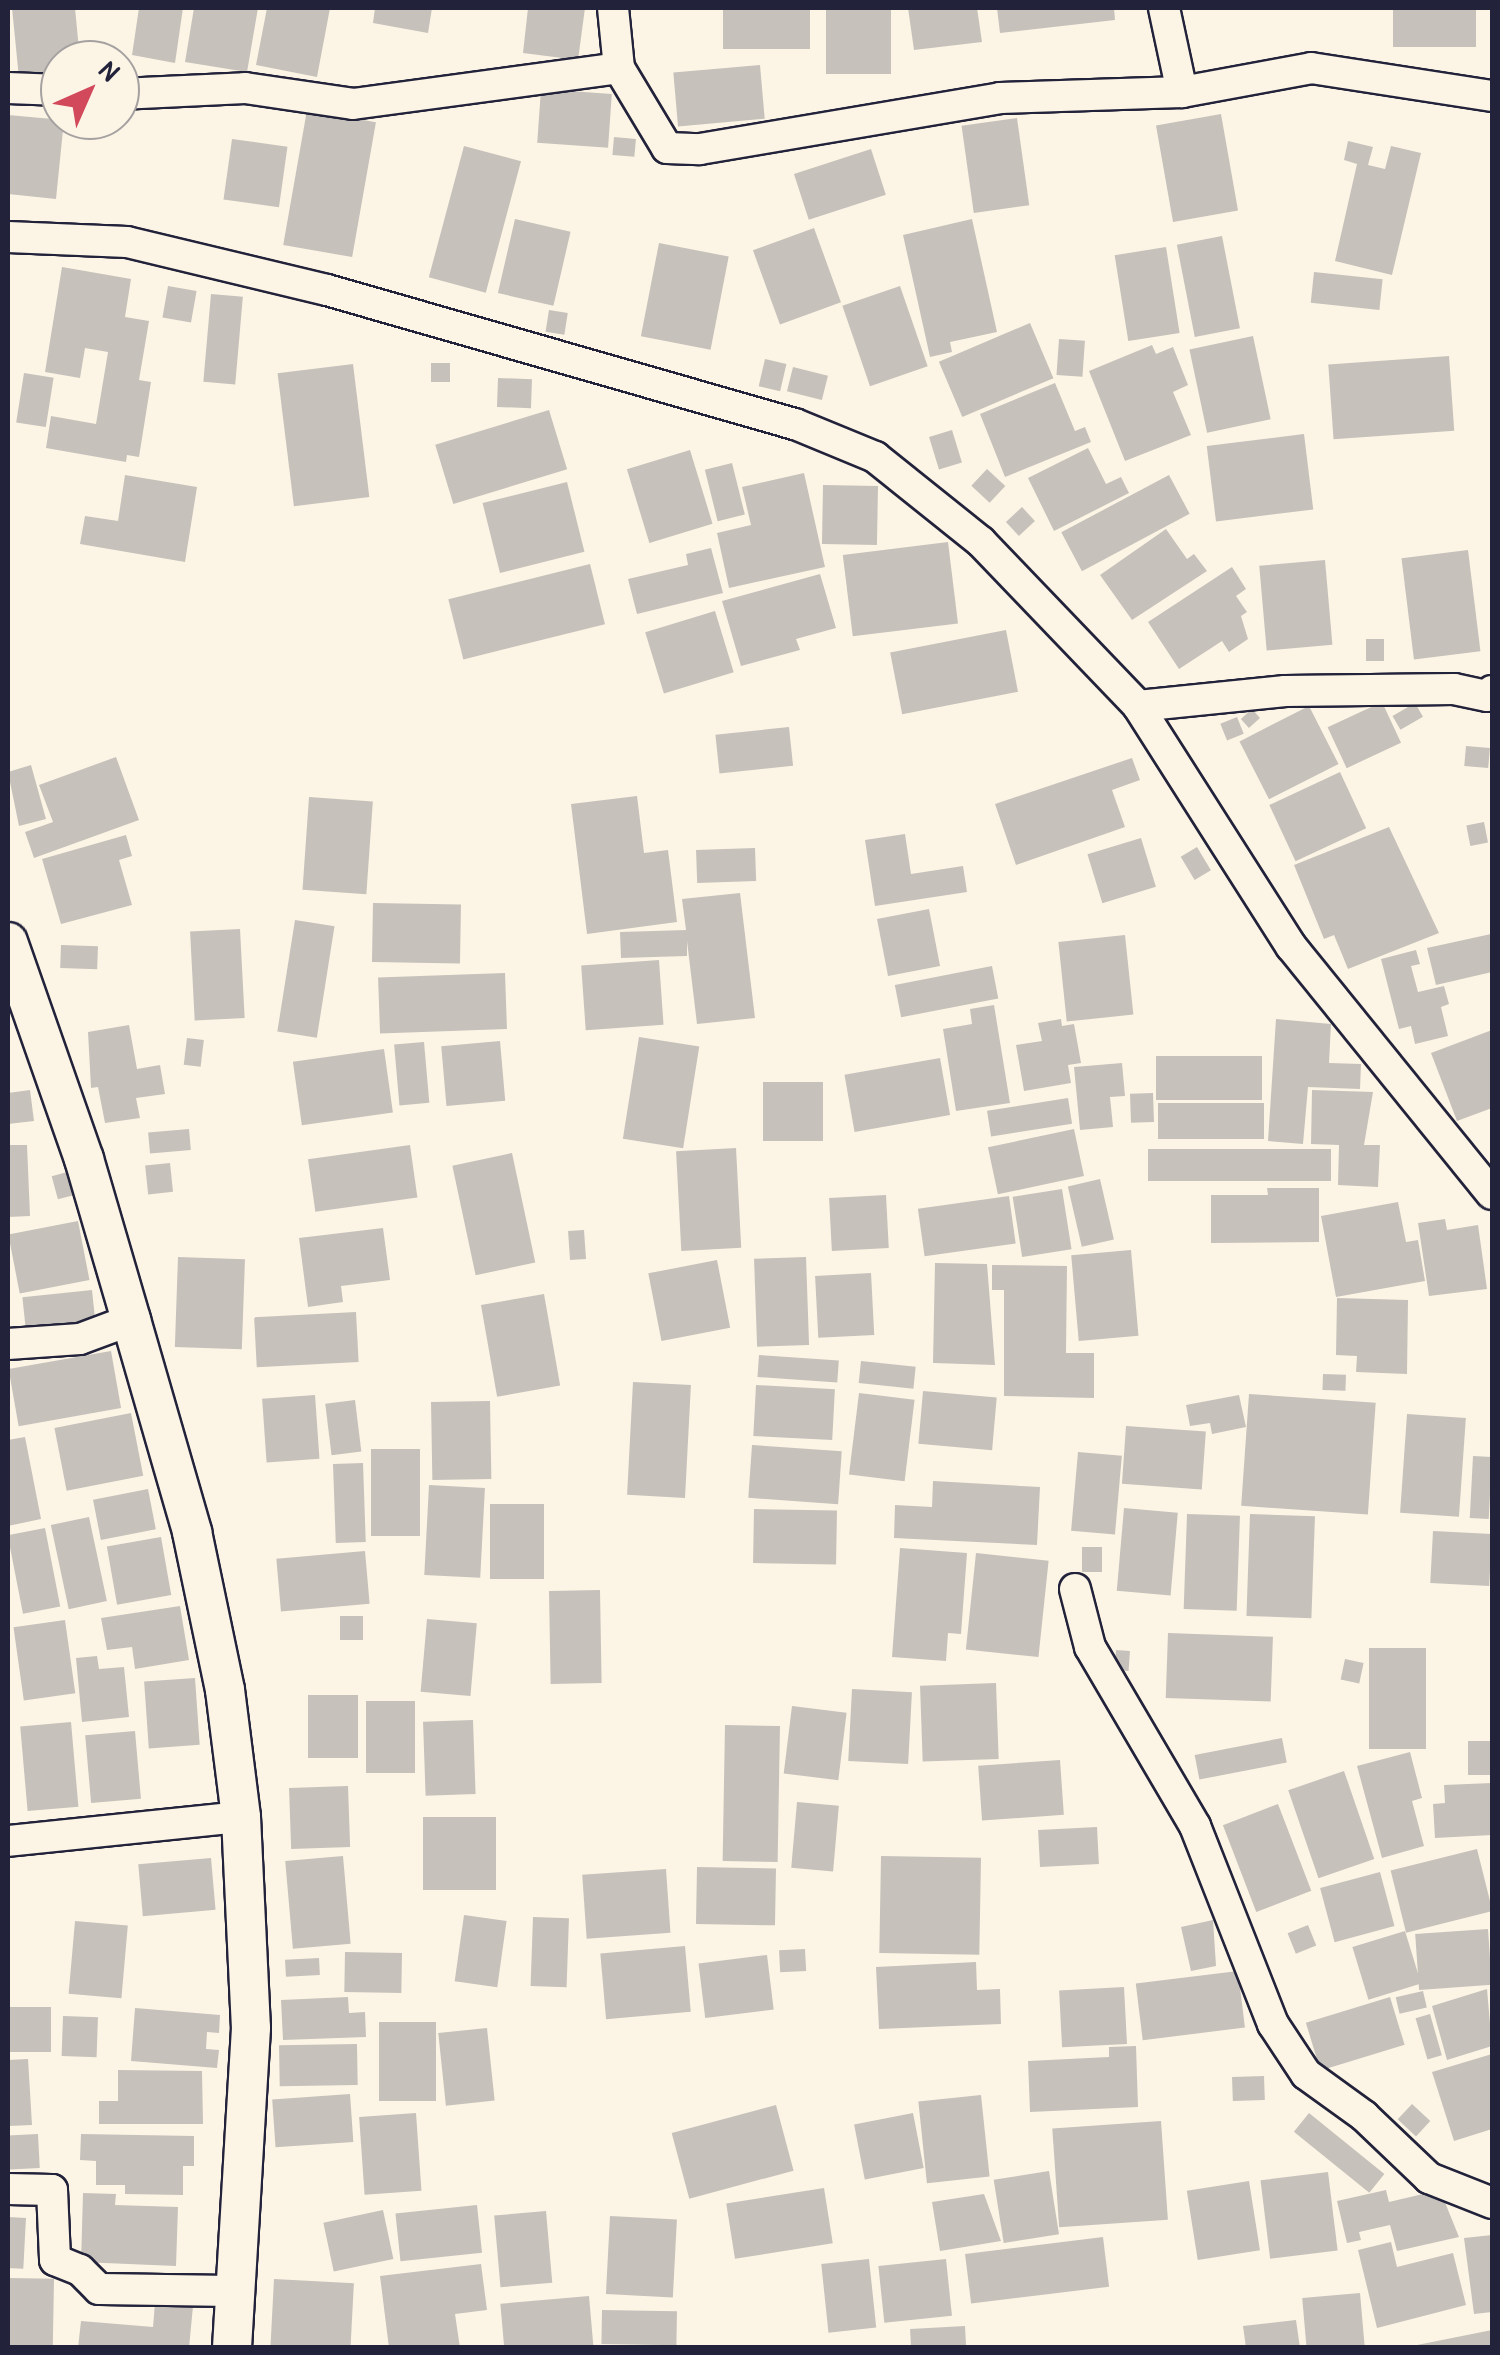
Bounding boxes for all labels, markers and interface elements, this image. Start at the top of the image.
north arrow [40,40,140,140]
text: N [91,51,129,89]

